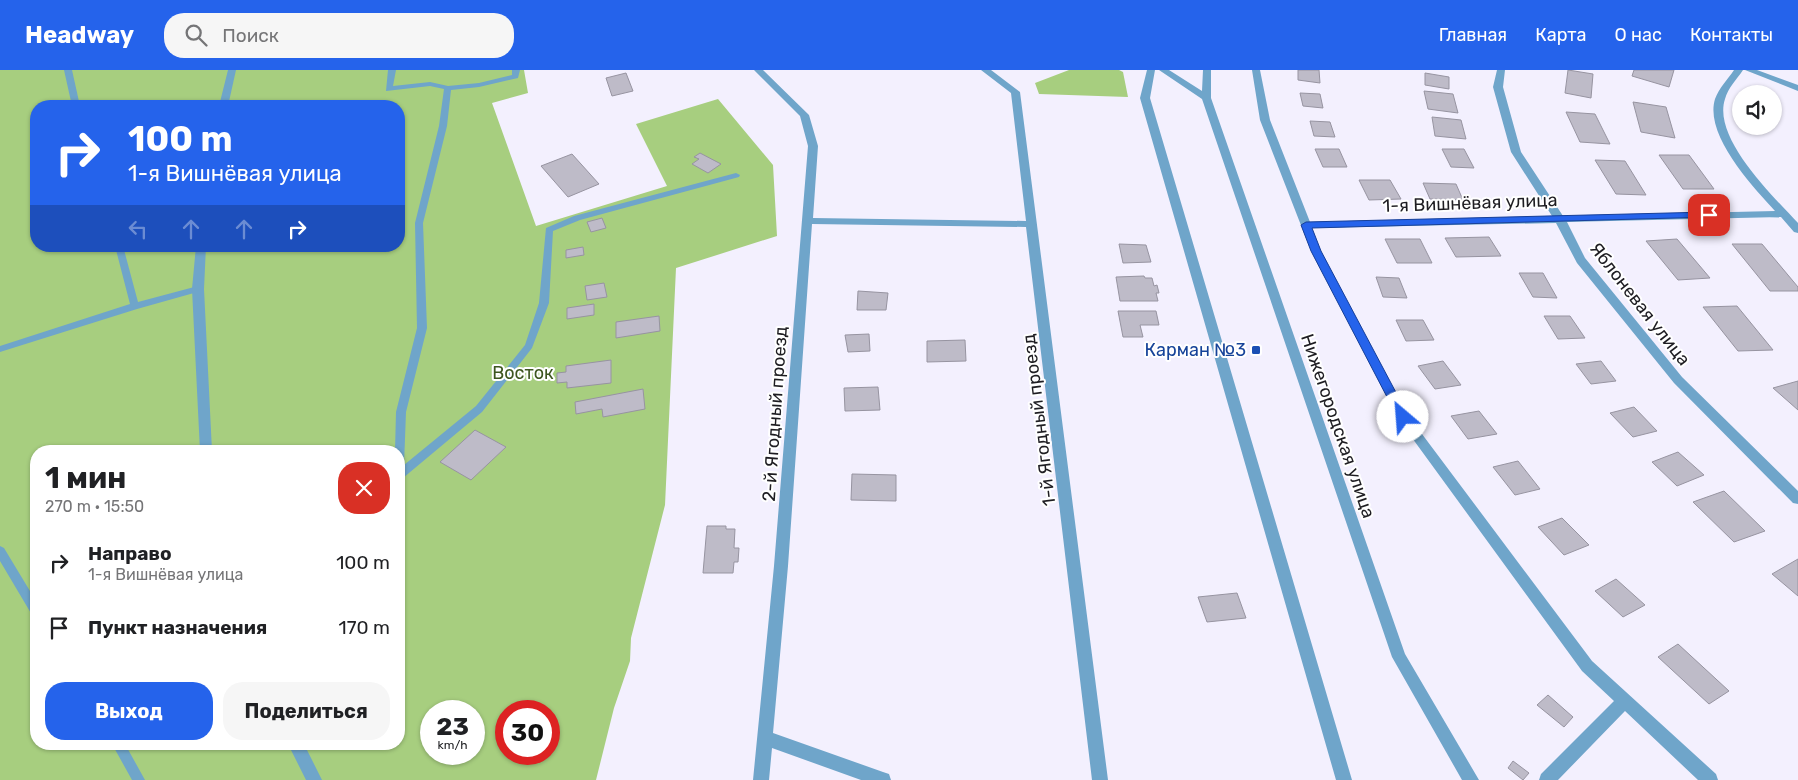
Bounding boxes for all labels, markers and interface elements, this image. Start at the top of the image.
search box [164,13,514,58]
text: Headway [25,21,134,49]
icon: search [182,21,210,49]
text: Поиск [222,24,279,47]
text: Главная [1439,24,1507,46]
text: Карта [1535,24,1587,46]
text: О нас [1615,24,1662,46]
text: Контакты [1690,24,1773,46]
map controls [1732,85,1782,135]
button: sound [1732,85,1782,135]
text: 100 m [128,118,233,160]
icon: right [45,120,110,185]
text: 1-я Вишнёвая улица [128,160,342,187]
street label: 1-я Вишнёвая улица [1382,189,1558,217]
pin [1688,194,1730,236]
icon: arrive [1695,201,1723,229]
icon: left [124,215,152,243]
icon: ahead [177,215,205,243]
icon: ahead [230,215,258,243]
icon: right [283,215,311,243]
street label: Яблоневая улица [1585,238,1695,370]
street label: 2-й Ягодный проезд [758,325,792,502]
street label: Нижегородская улица [1296,331,1380,521]
street label: 1-й Ягодный проезд [1018,332,1060,507]
place label: Карман №3 [1145,339,1246,361]
marker: Карман №3 [1250,344,1262,356]
park label: Восток [492,362,554,384]
position arrow [1376,390,1428,442]
text: 1 мин [45,460,126,496]
button: close [338,462,390,514]
text: 270 m · 15:50 [45,497,144,516]
text: Направо [88,542,172,565]
icon: right [45,549,73,577]
text: 100 m [336,551,390,574]
text: 1-я Вишнёвая улица [88,565,243,584]
icon: arrive [45,614,73,642]
text: Пункт назначения [88,616,267,639]
text: 170 m [339,616,390,639]
button: Выход [45,682,213,740]
button: Поделиться [223,682,390,740]
speed limit sign: 30 [495,700,560,765]
text: 23 [436,712,469,741]
text: km/h [438,738,467,752]

